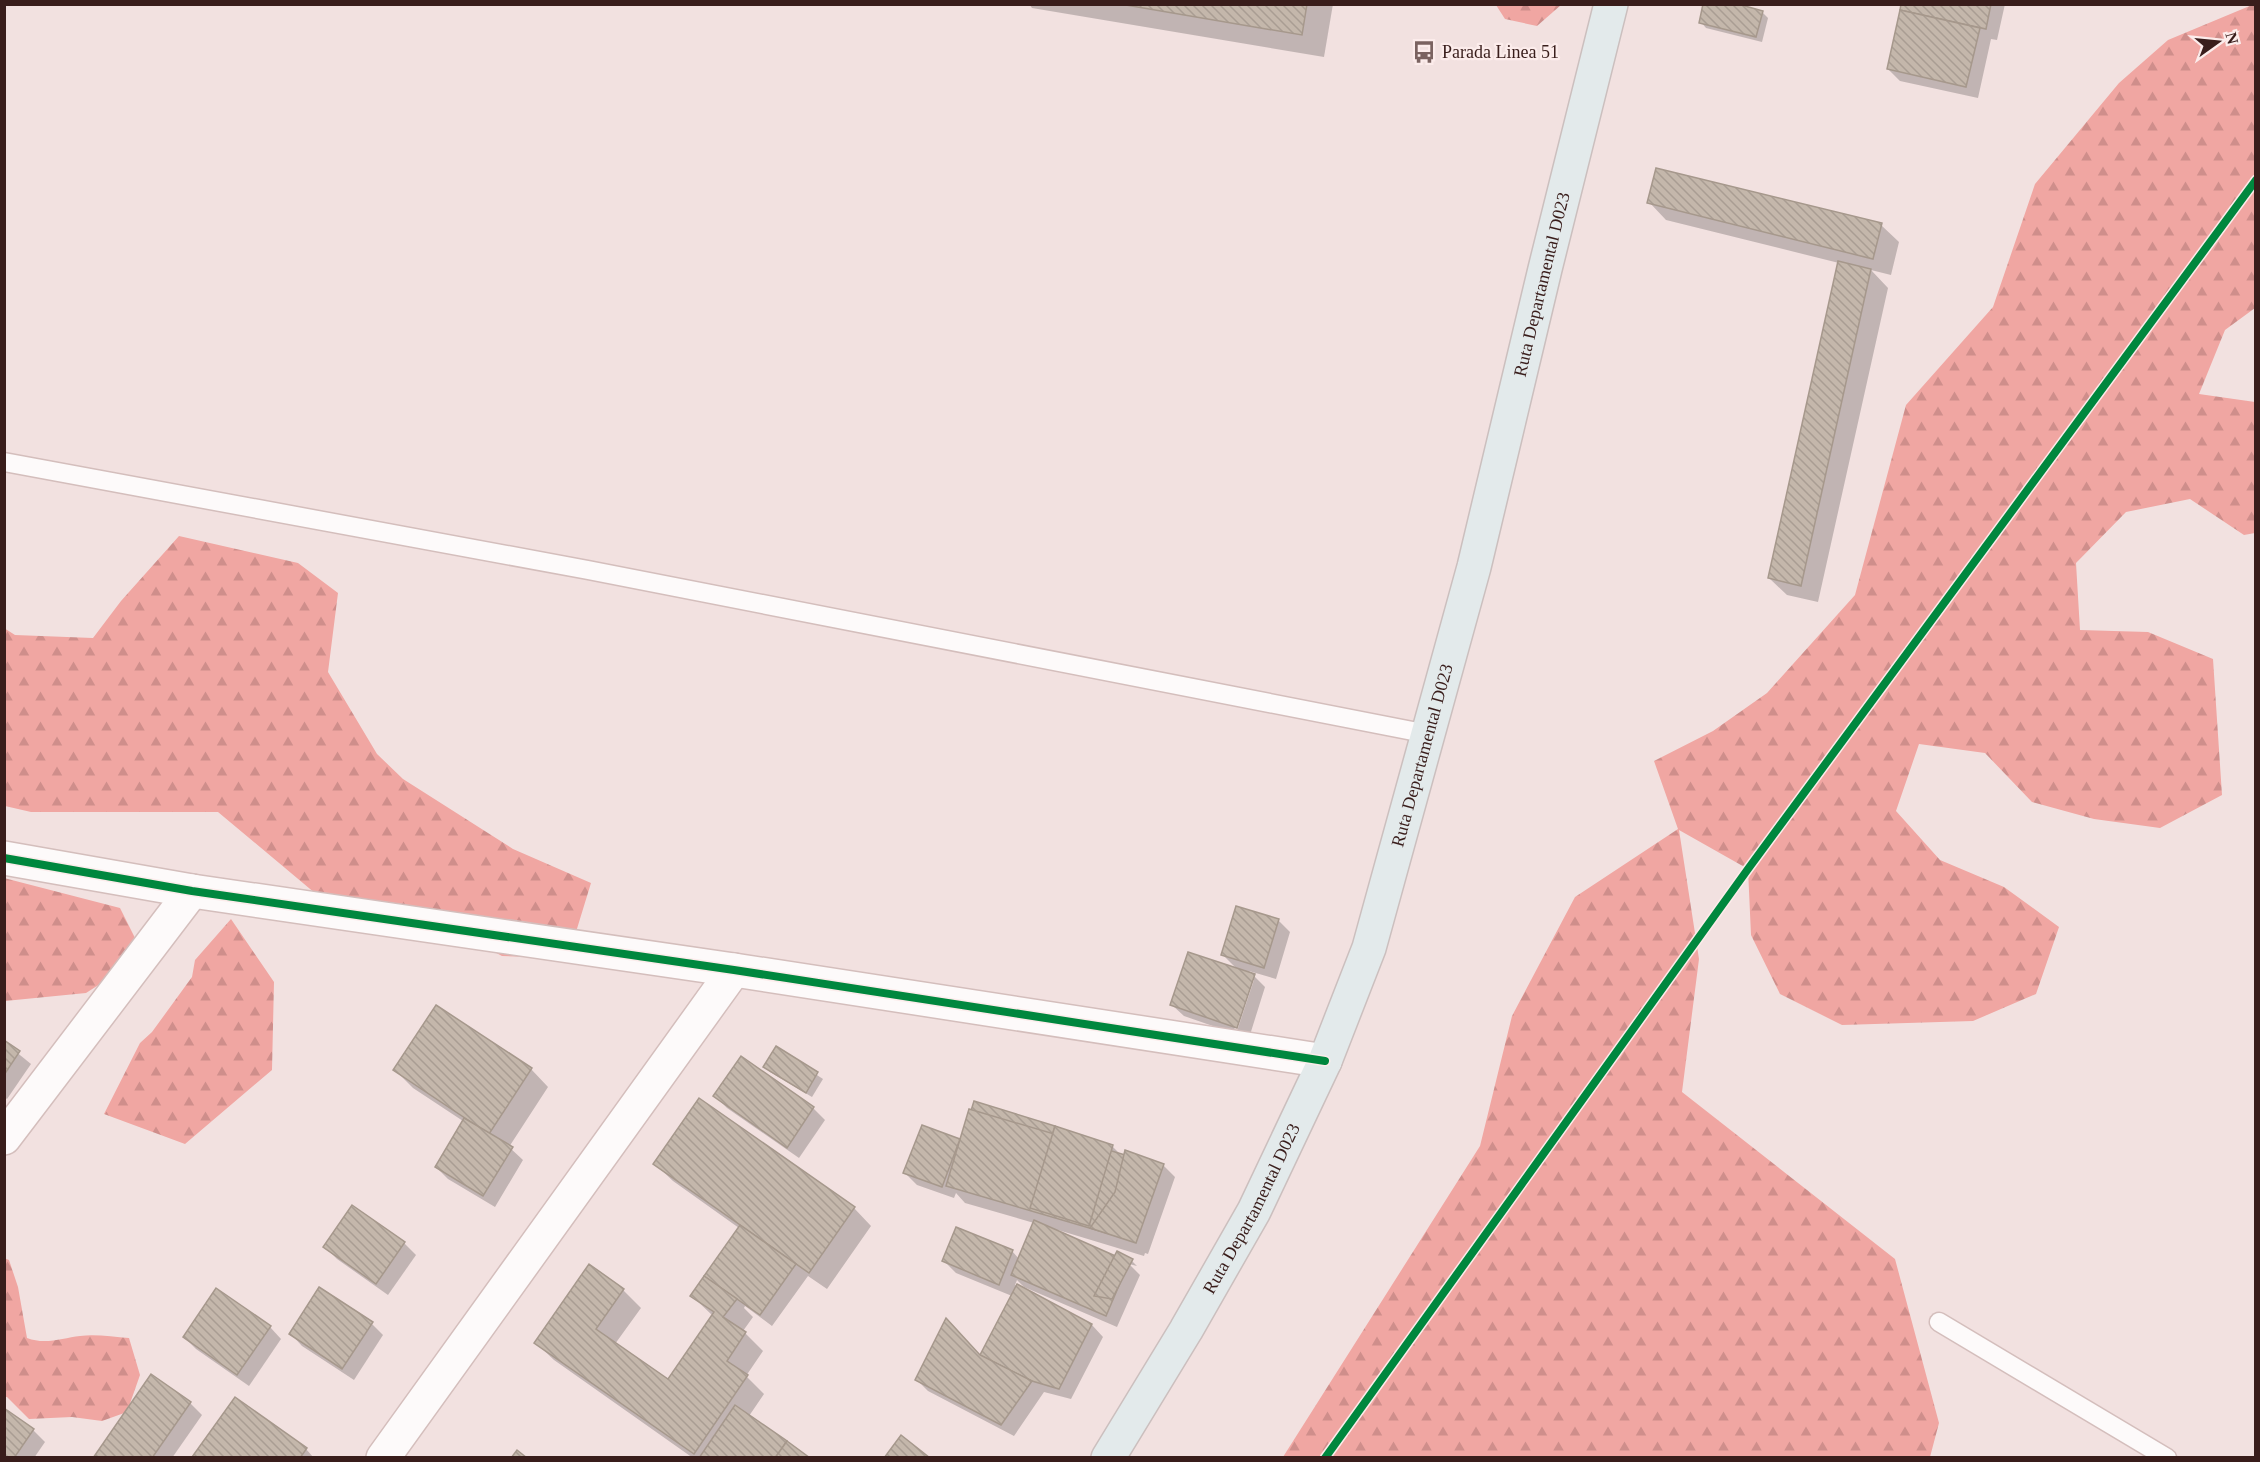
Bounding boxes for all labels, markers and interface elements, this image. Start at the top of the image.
north arrow [2188,12,2248,72]
text: N [2222,30,2242,46]
bus stop icon: Parada Linea 51 [1411,39,1437,65]
place label: Parada Linea 51 [1442,42,1559,62]
street label: Ruta Departamental D023 [1510,190,1574,379]
street label: Ruta Departamental D023 [1387,662,1457,849]
street label: Ruta Departamental D023 [1199,1120,1304,1297]

